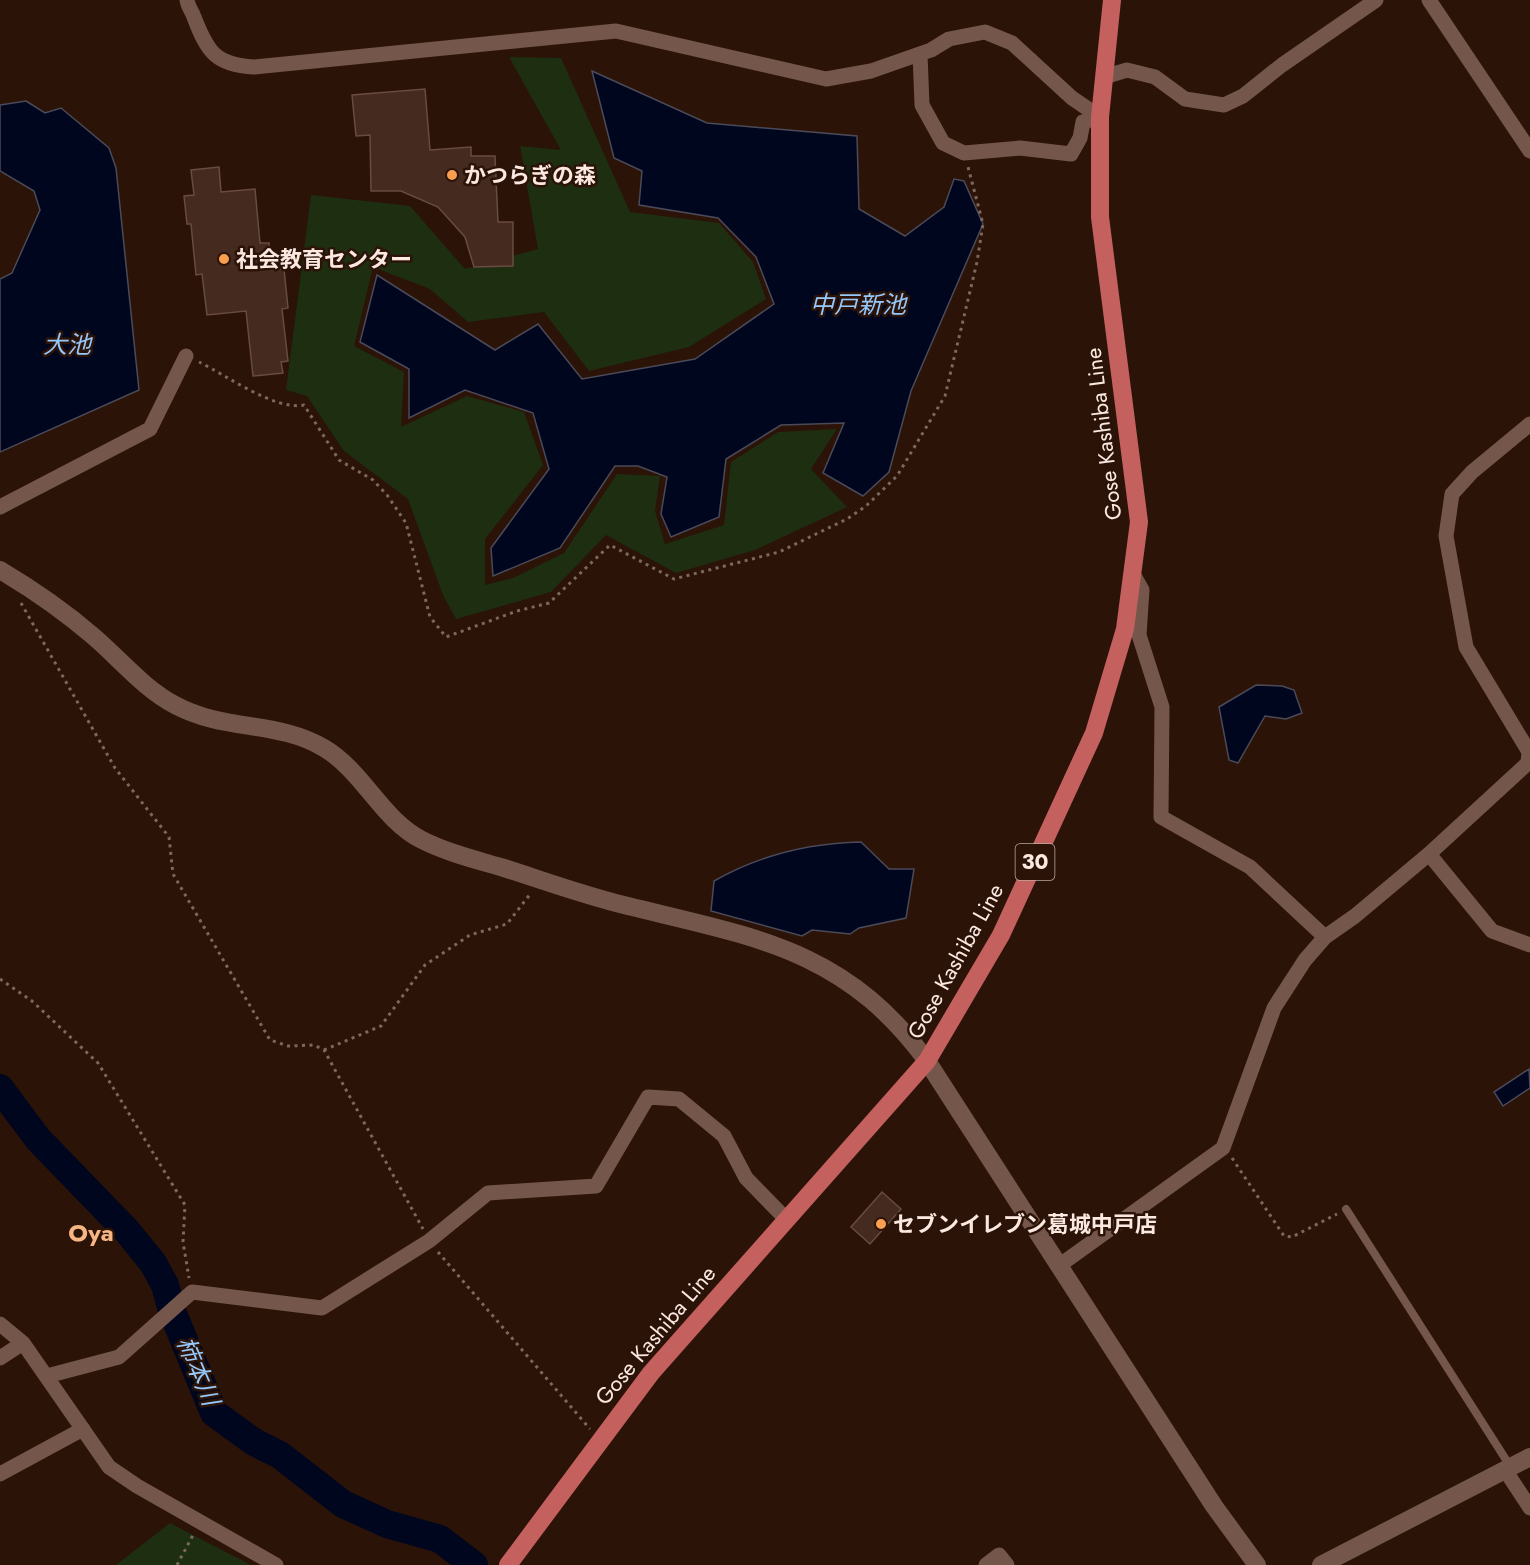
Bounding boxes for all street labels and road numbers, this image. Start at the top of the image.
street label: Gose Kashiba Line [1077,346,1129,522]
road number: 30 [1016,844,1054,880]
street label: Gose Kashiba Line [899,877,1011,1045]
street label: Gose Kashiba Line [587,1258,723,1412]

